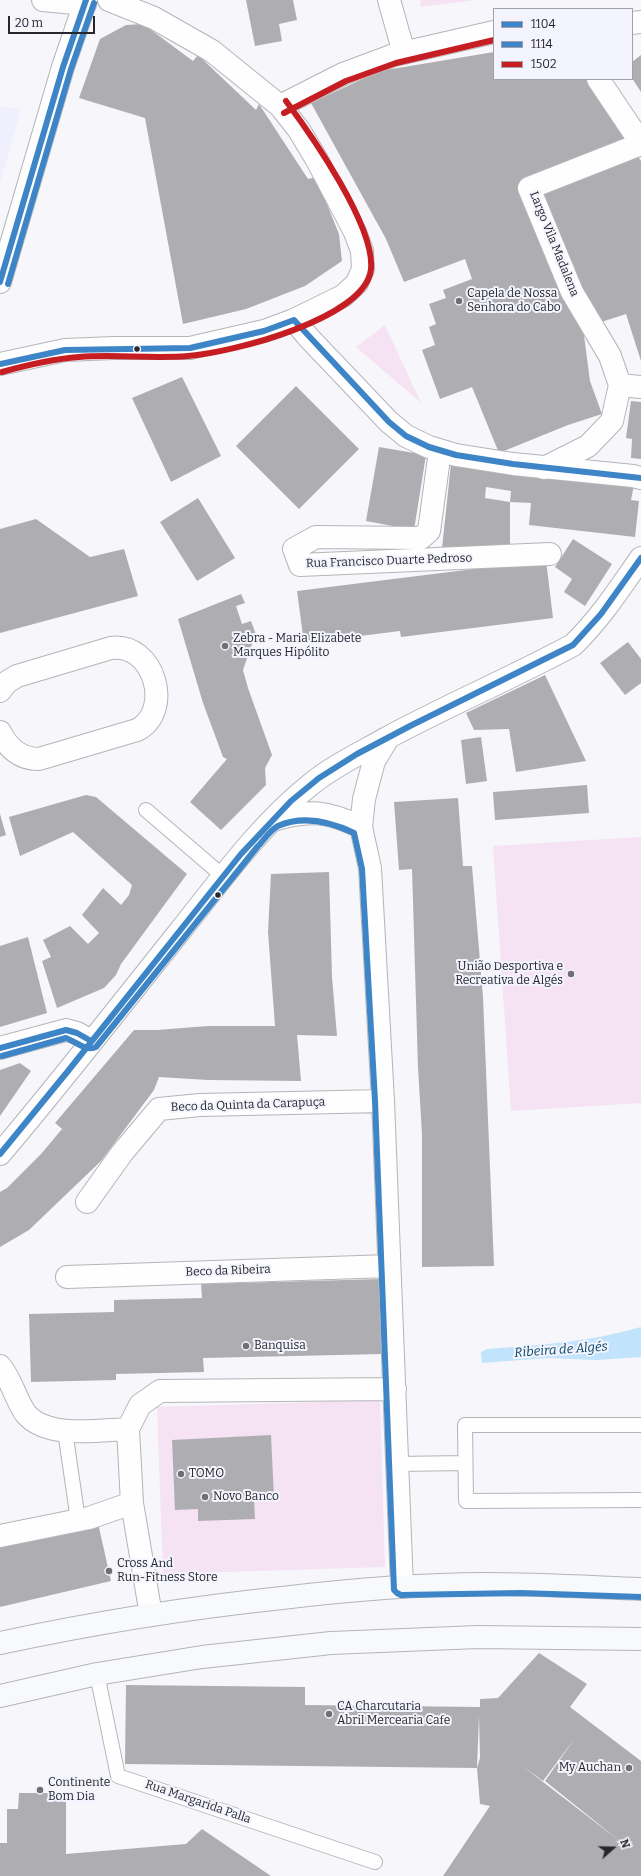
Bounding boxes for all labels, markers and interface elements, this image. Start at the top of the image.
scale bar [10,8,97,34]
legend [493,8,633,80]
text: 20 m [15,16,43,30]
text: 1104 [531,17,555,31]
text: 1114 [531,37,553,51]
text: 1502 [531,57,557,71]
street label: Largo Vila Madalena [526,189,582,299]
place label: Capela de Nossa Senhora do Cabo [467,287,561,315]
marker: Capela de Nossa Senhora do Cabo [454,296,464,306]
unlabelled marker [132,344,142,354]
street label: Rua Francisco Duarte Pedroso [306,551,472,571]
place label: Zebra - Maria Elizabete Marques Hipólito [233,632,361,660]
marker: Zebra - Maria Elizabete Marques Hipólito [220,641,230,651]
unlabelled marker [213,890,223,900]
place label: União Desportiva e Recreativa de Algés [455,960,563,988]
marker: União Desportiva e Recreativa de Algés [566,969,576,979]
street label: Beco da Quinta da Carapuça [170,1095,326,1115]
street label: Beco da Ribeira [185,1262,271,1280]
place label: Banquisa [254,1339,306,1353]
water label: Ribeira de Algés [514,1339,608,1361]
marker: Banquisa [241,1341,251,1351]
place label: TOMO [189,1467,224,1481]
marker: TOMO [176,1469,186,1479]
place label: Novo Banco [213,1490,279,1504]
marker: Novo Banco [200,1492,210,1502]
place label: Cross And Run-Fitness Store [117,1557,217,1585]
marker: Cross And Run-Fitness Store [104,1566,114,1576]
place label: CA Charcutaria Abril Mercearia Cafe [337,1700,450,1728]
marker: CA Charcutaria Abril Mercearia Cafe [324,1709,334,1719]
place label: My Auchan [559,1761,621,1775]
marker: My Auchan [624,1763,634,1773]
place label: Continente Bom Dia [48,1776,110,1804]
street label: Rua Margarida Palla [143,1777,253,1827]
marker: Continente Bom Dia [35,1785,45,1795]
north arrow [593,1828,633,1868]
text: N [617,1838,632,1850]

